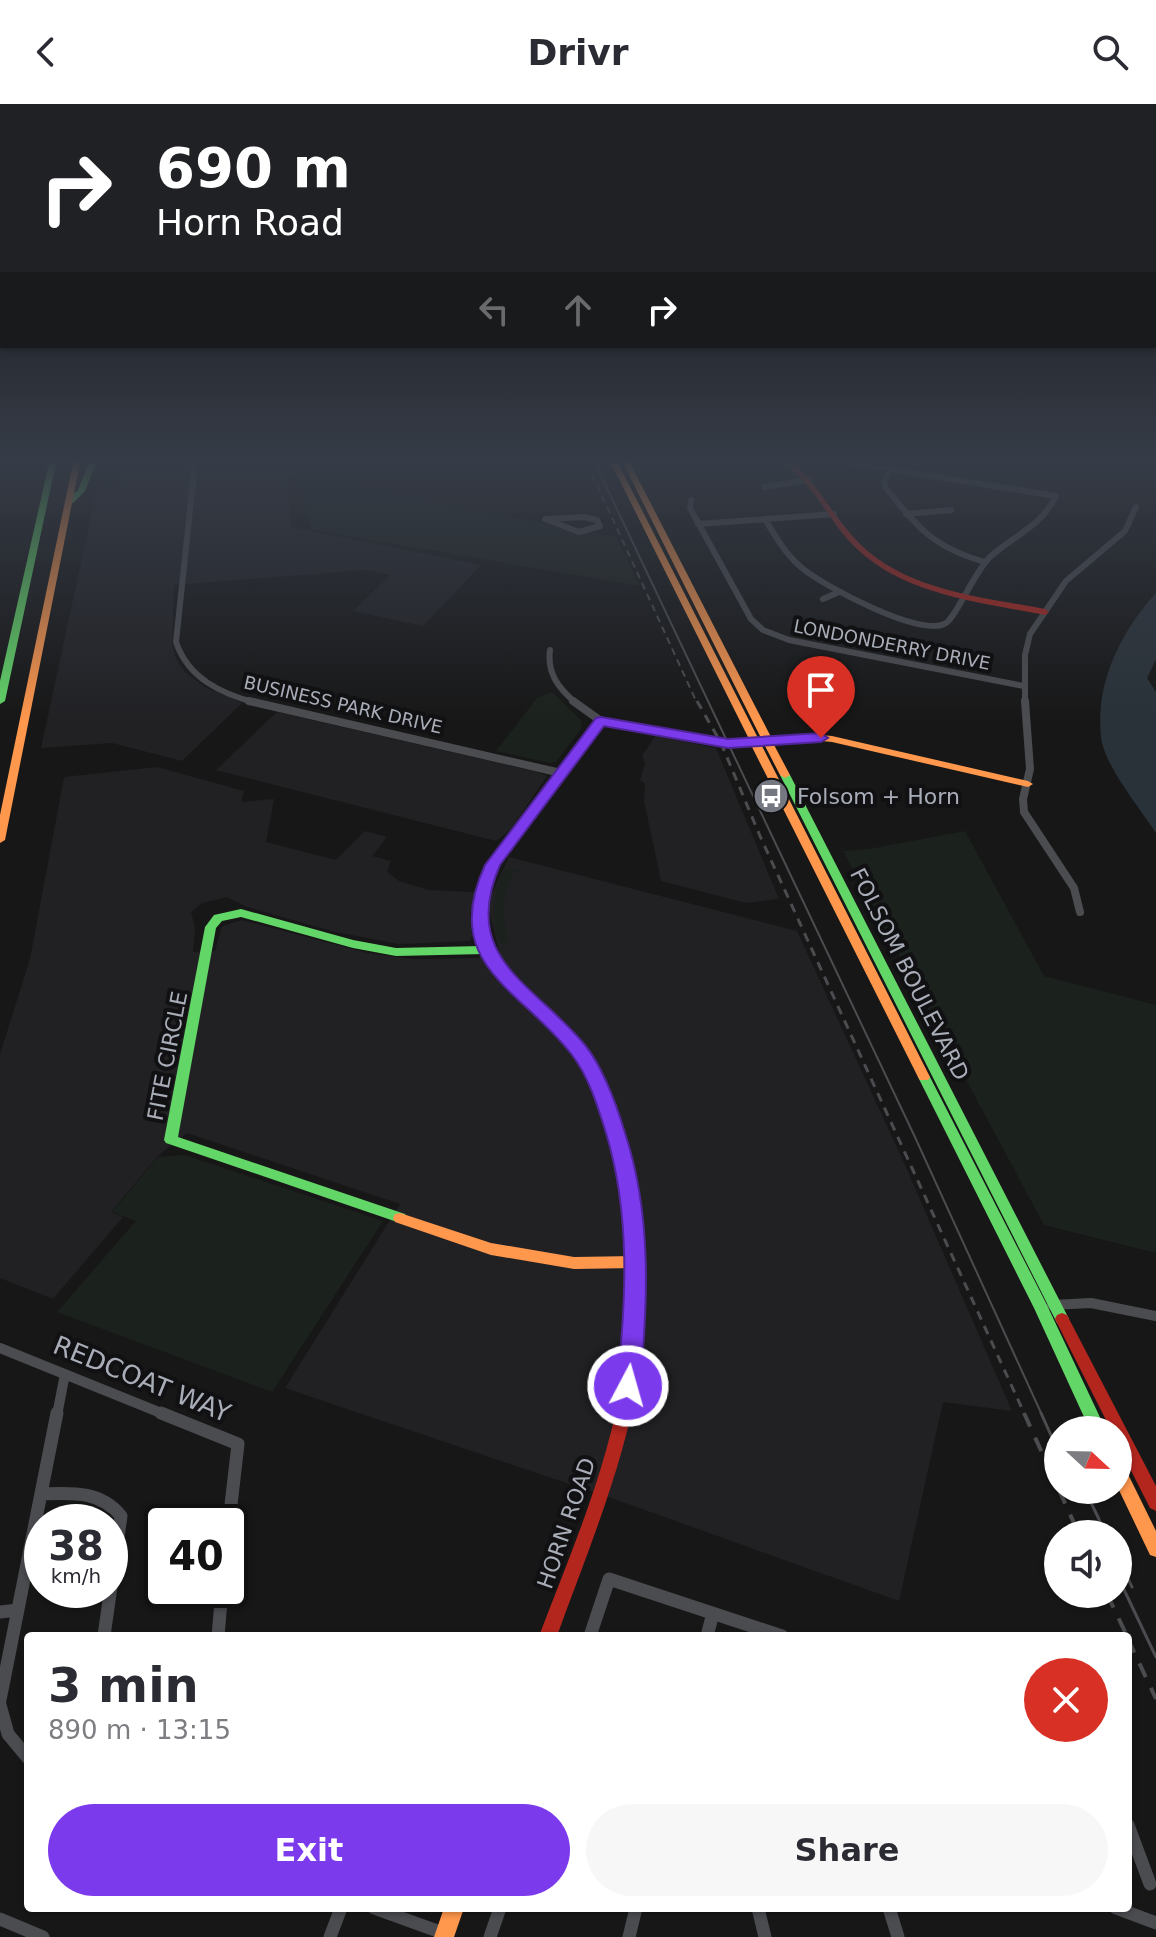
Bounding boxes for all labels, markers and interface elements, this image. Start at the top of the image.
icon: back [24,30,68,74]
icon: search [1088,30,1132,74]
text: Drivr [527,32,629,73]
text: 690 m [156,135,351,200]
icon: right [24,136,128,240]
text: Horn Road [156,202,344,243]
icon: left [472,288,516,332]
icon: ahead [556,288,600,332]
icon: right [640,288,684,332]
street label: LONDONDERRY DRIVE [792,615,992,674]
pin [787,656,855,738]
icon: arrive [799,668,843,712]
street label: BUSINESS PARK DRIVE [242,671,444,738]
bus stop icon: Folsom + Horn [752,777,790,815]
place label: Folsom + Horn [797,784,960,809]
street label: FOLSOM BOULEVARD [845,864,974,1084]
street label: FITE CIRCLE [143,989,192,1123]
street label: REDCOAT WAY [49,1330,235,1428]
position arrow [586,1344,670,1428]
north arrow [1044,1416,1132,1504]
map controls [1044,1416,1132,1608]
street label: HORN ROAD [532,1454,601,1592]
speed limit sign: 40 [144,1504,248,1608]
button: sound [1044,1520,1132,1608]
text: 38 [48,1523,104,1569]
text: km/h [51,1564,101,1588]
text: 3 min [48,1657,199,1713]
button: close [1024,1658,1108,1742]
text: 890 m · 13:15 [48,1715,231,1745]
button: Exit [48,1804,570,1896]
button: Share [586,1804,1108,1896]

